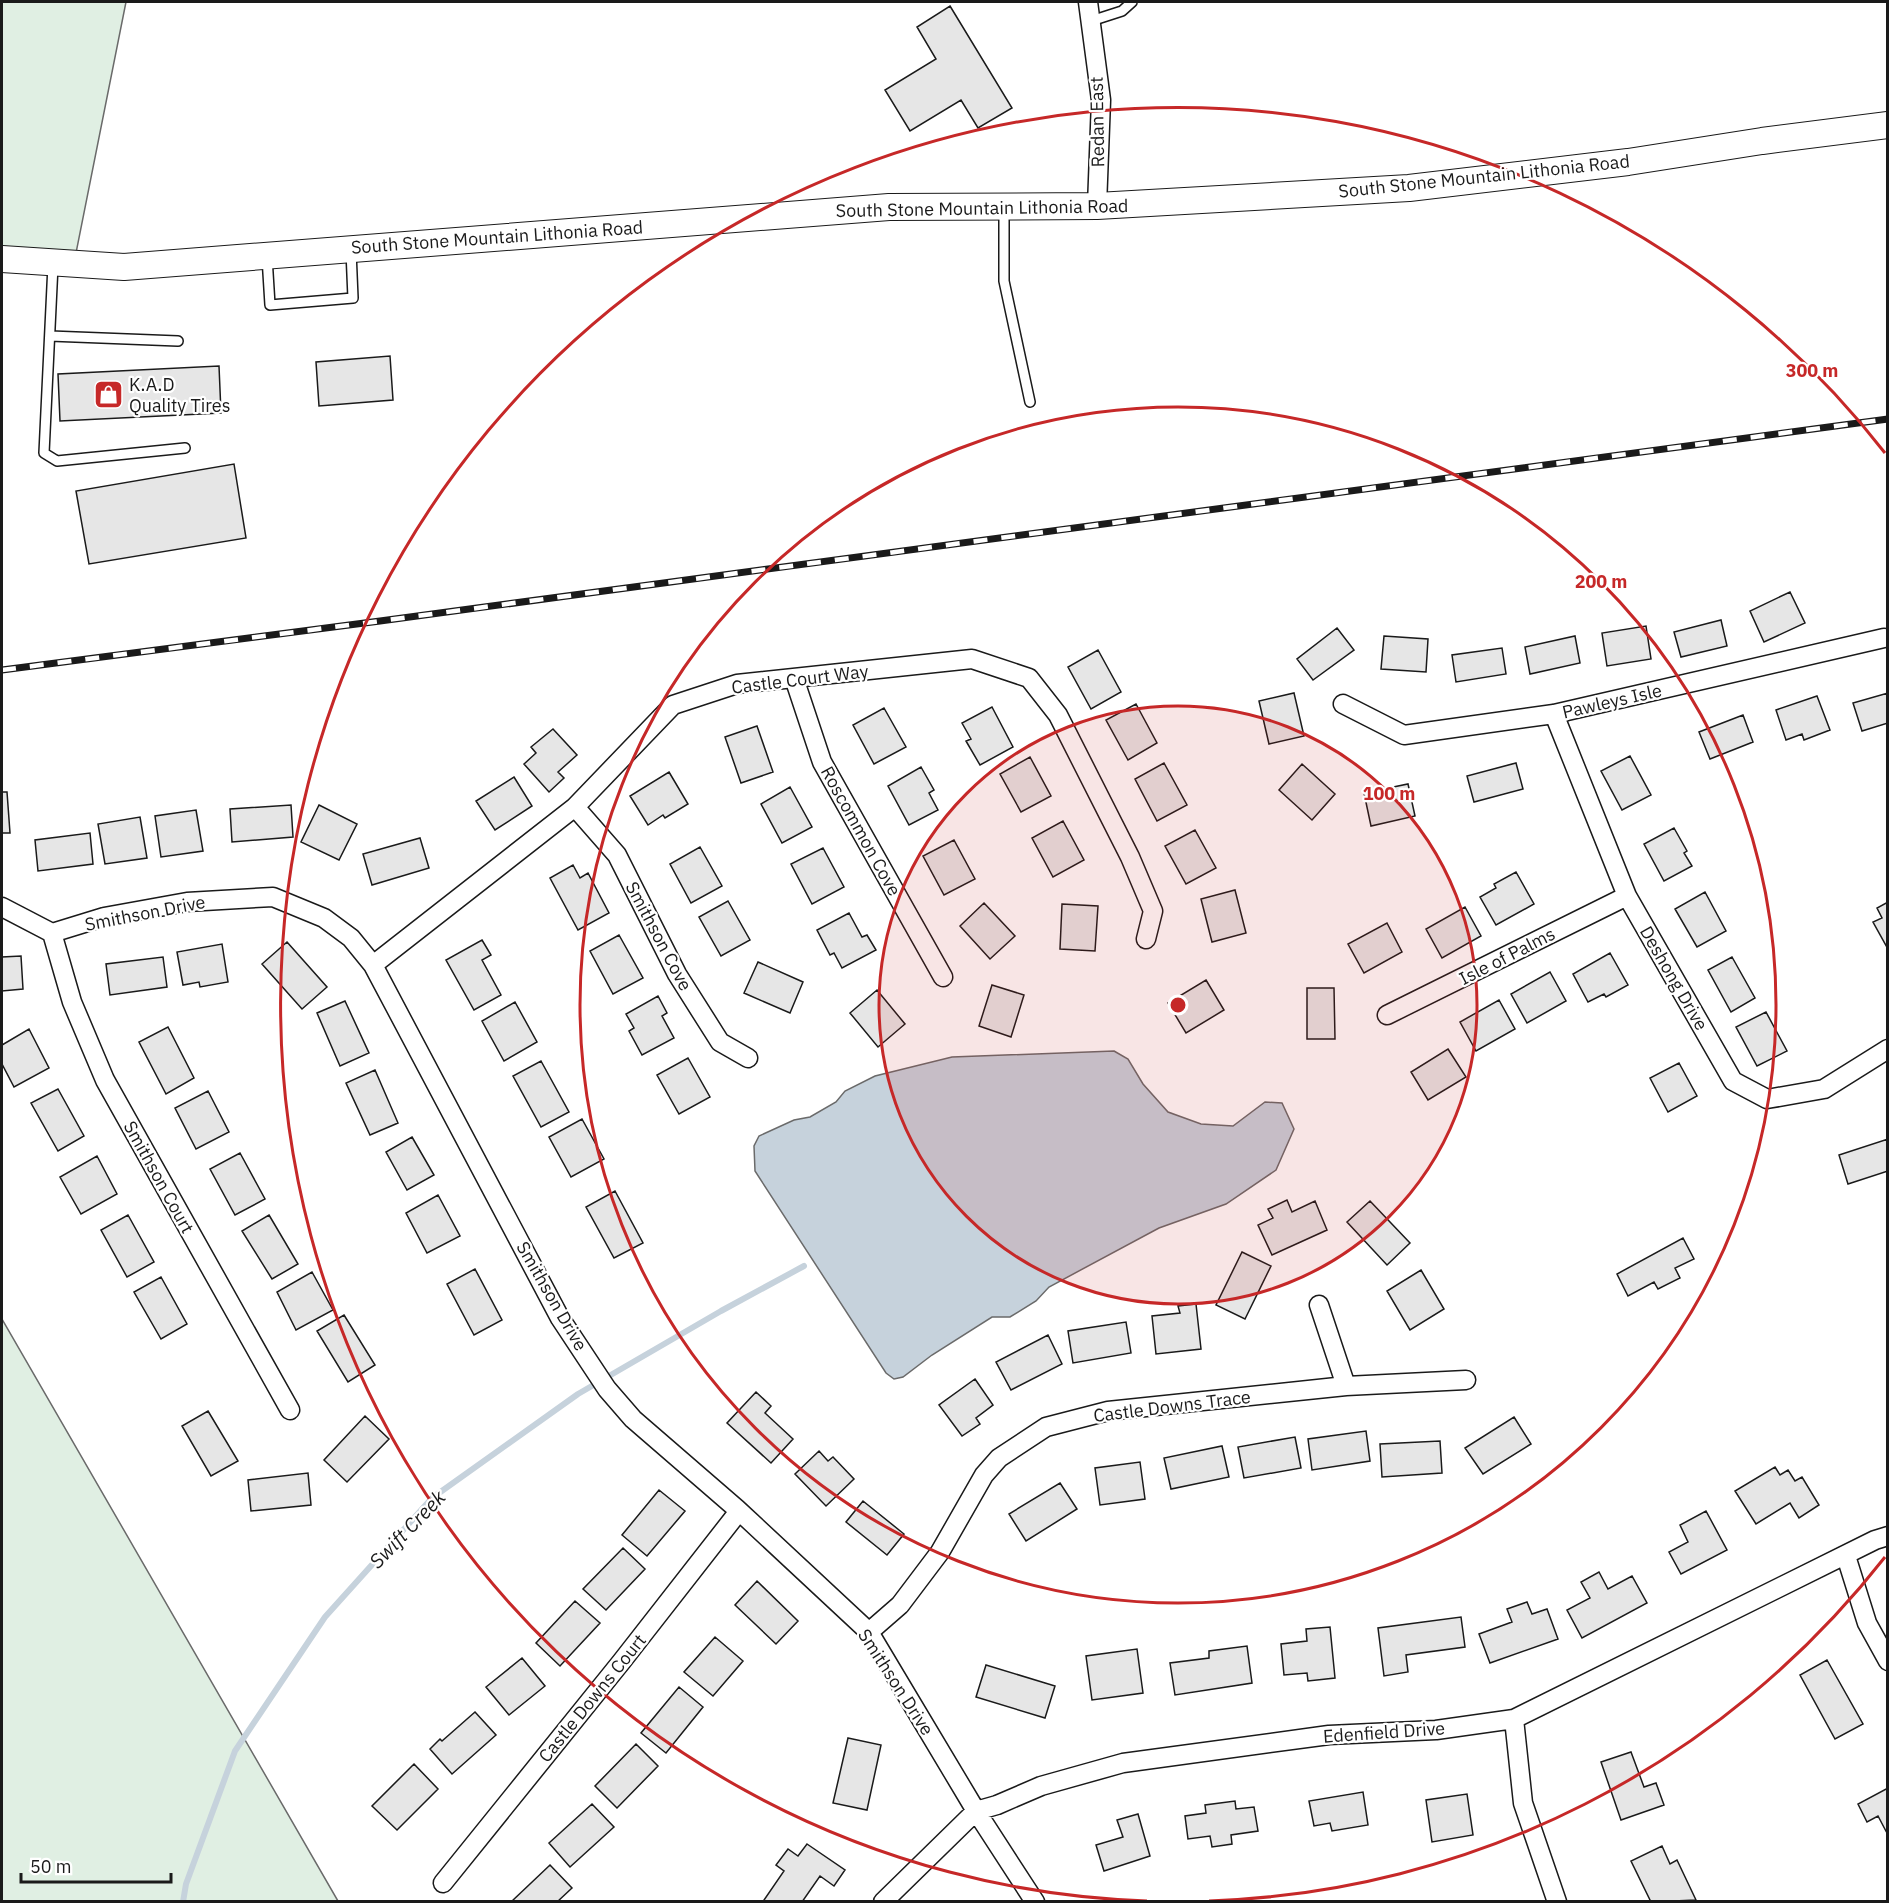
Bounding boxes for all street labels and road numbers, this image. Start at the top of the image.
street label: Redan East [1085,76,1109,168]
street label: South Stone Mountain Lithonia Road [1337,149,1631,203]
street label: South Stone Mountain Lithonia Road [835,194,1129,222]
street label: South Stone Mountain Lithonia Road [350,215,644,259]
street label: Castle Court Way [730,659,870,699]
street label: Pawleys Isle [1560,678,1664,724]
street label: Roscommon Cove [816,762,906,900]
street label: Smithson Cove [621,878,697,995]
street label: Smithson Drive [83,890,207,936]
street label: Isle of Palms [1455,922,1559,990]
street label: Deshong Drive [1635,922,1713,1034]
street label: Smithson Court [119,1117,199,1237]
street label: Smithson Drive [511,1237,593,1355]
street label: Castle Downs Trace [1092,1385,1252,1427]
street label: Smithson Drive [853,1624,939,1740]
street label: Castle Downs Court [533,1629,651,1767]
street label: Edenfield Drive [1322,1716,1446,1748]

